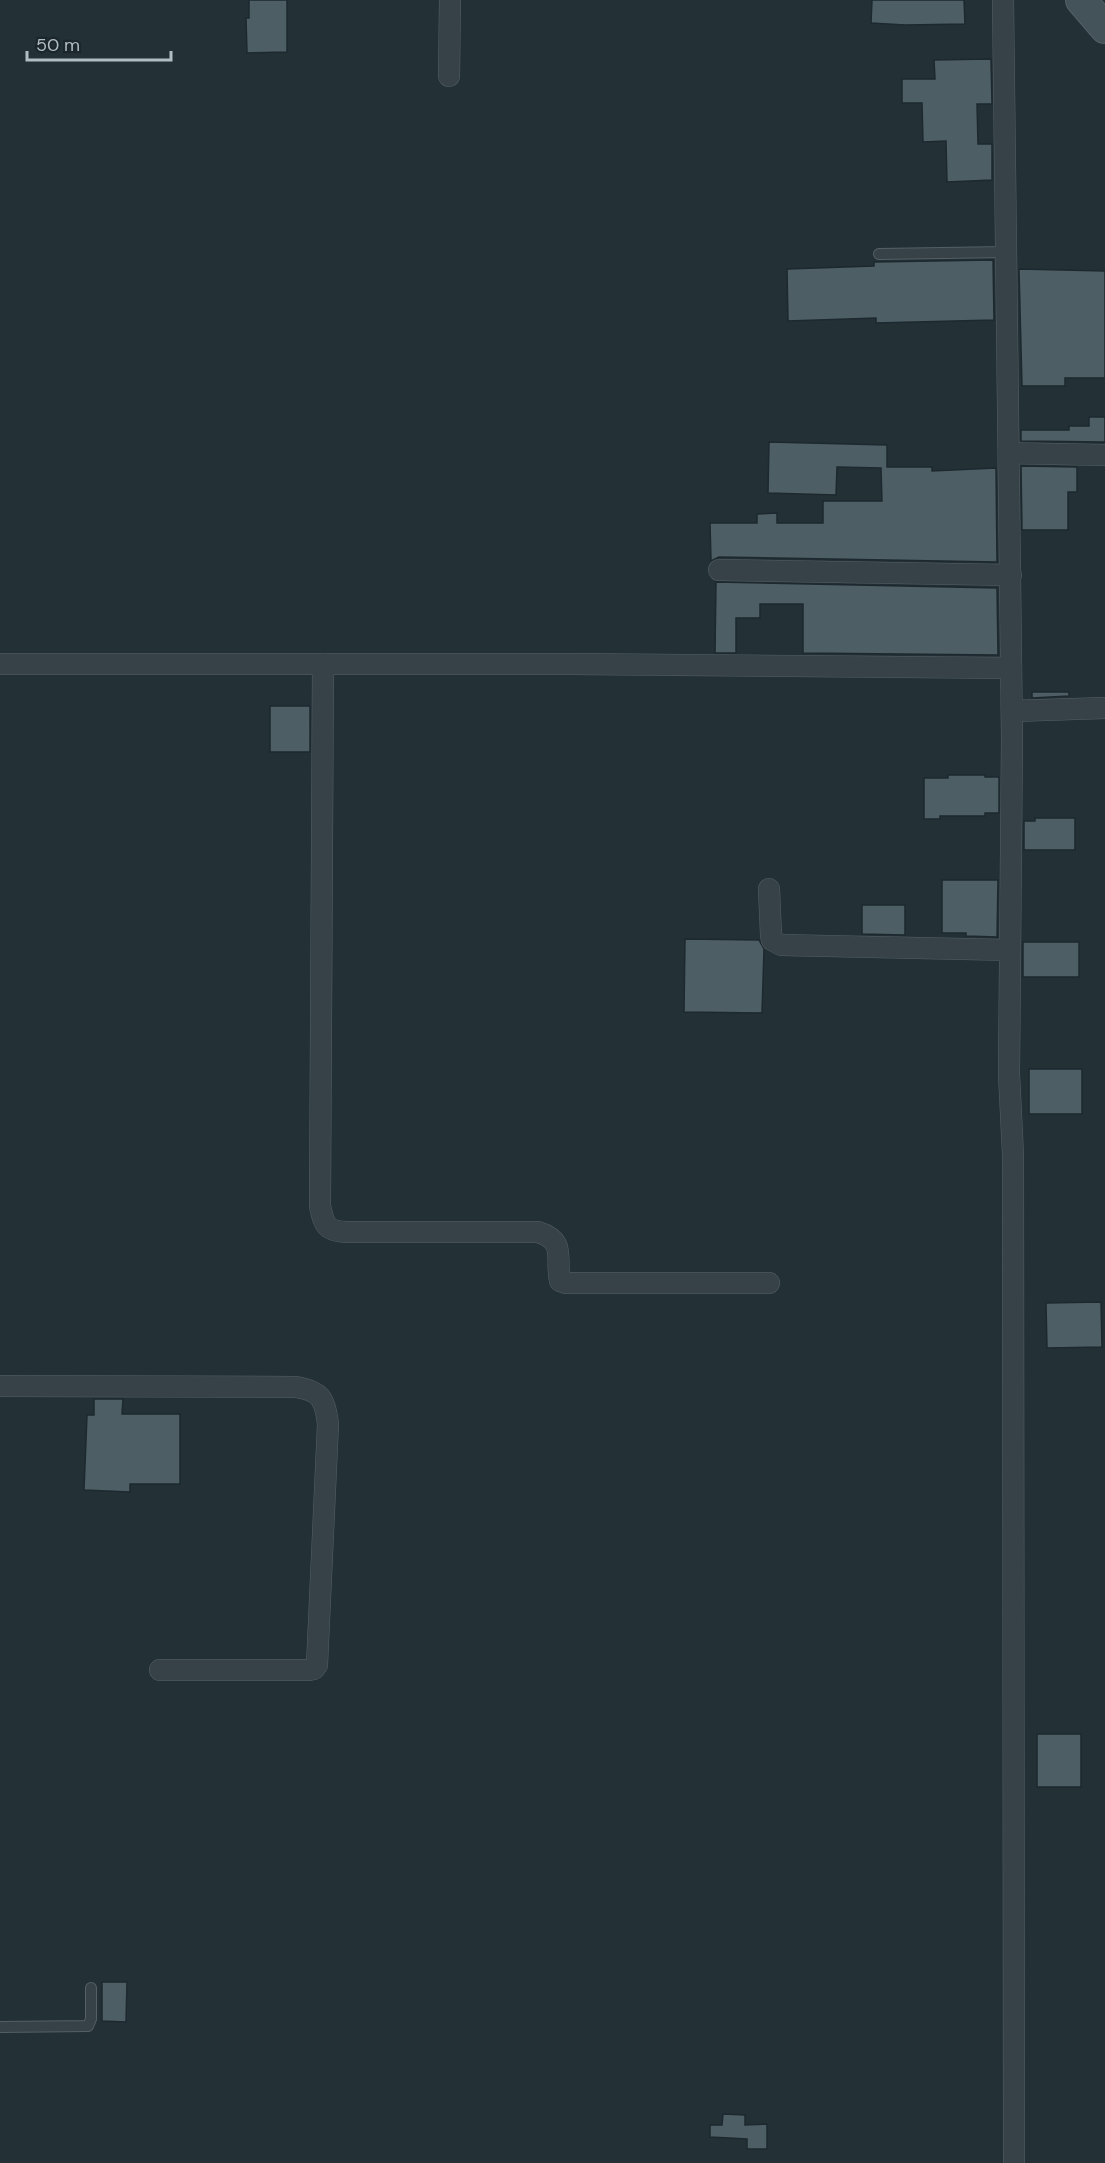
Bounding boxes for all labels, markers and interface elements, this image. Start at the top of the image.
scale bar [27,24,171,62]
text: 50 m [36,33,80,57]

